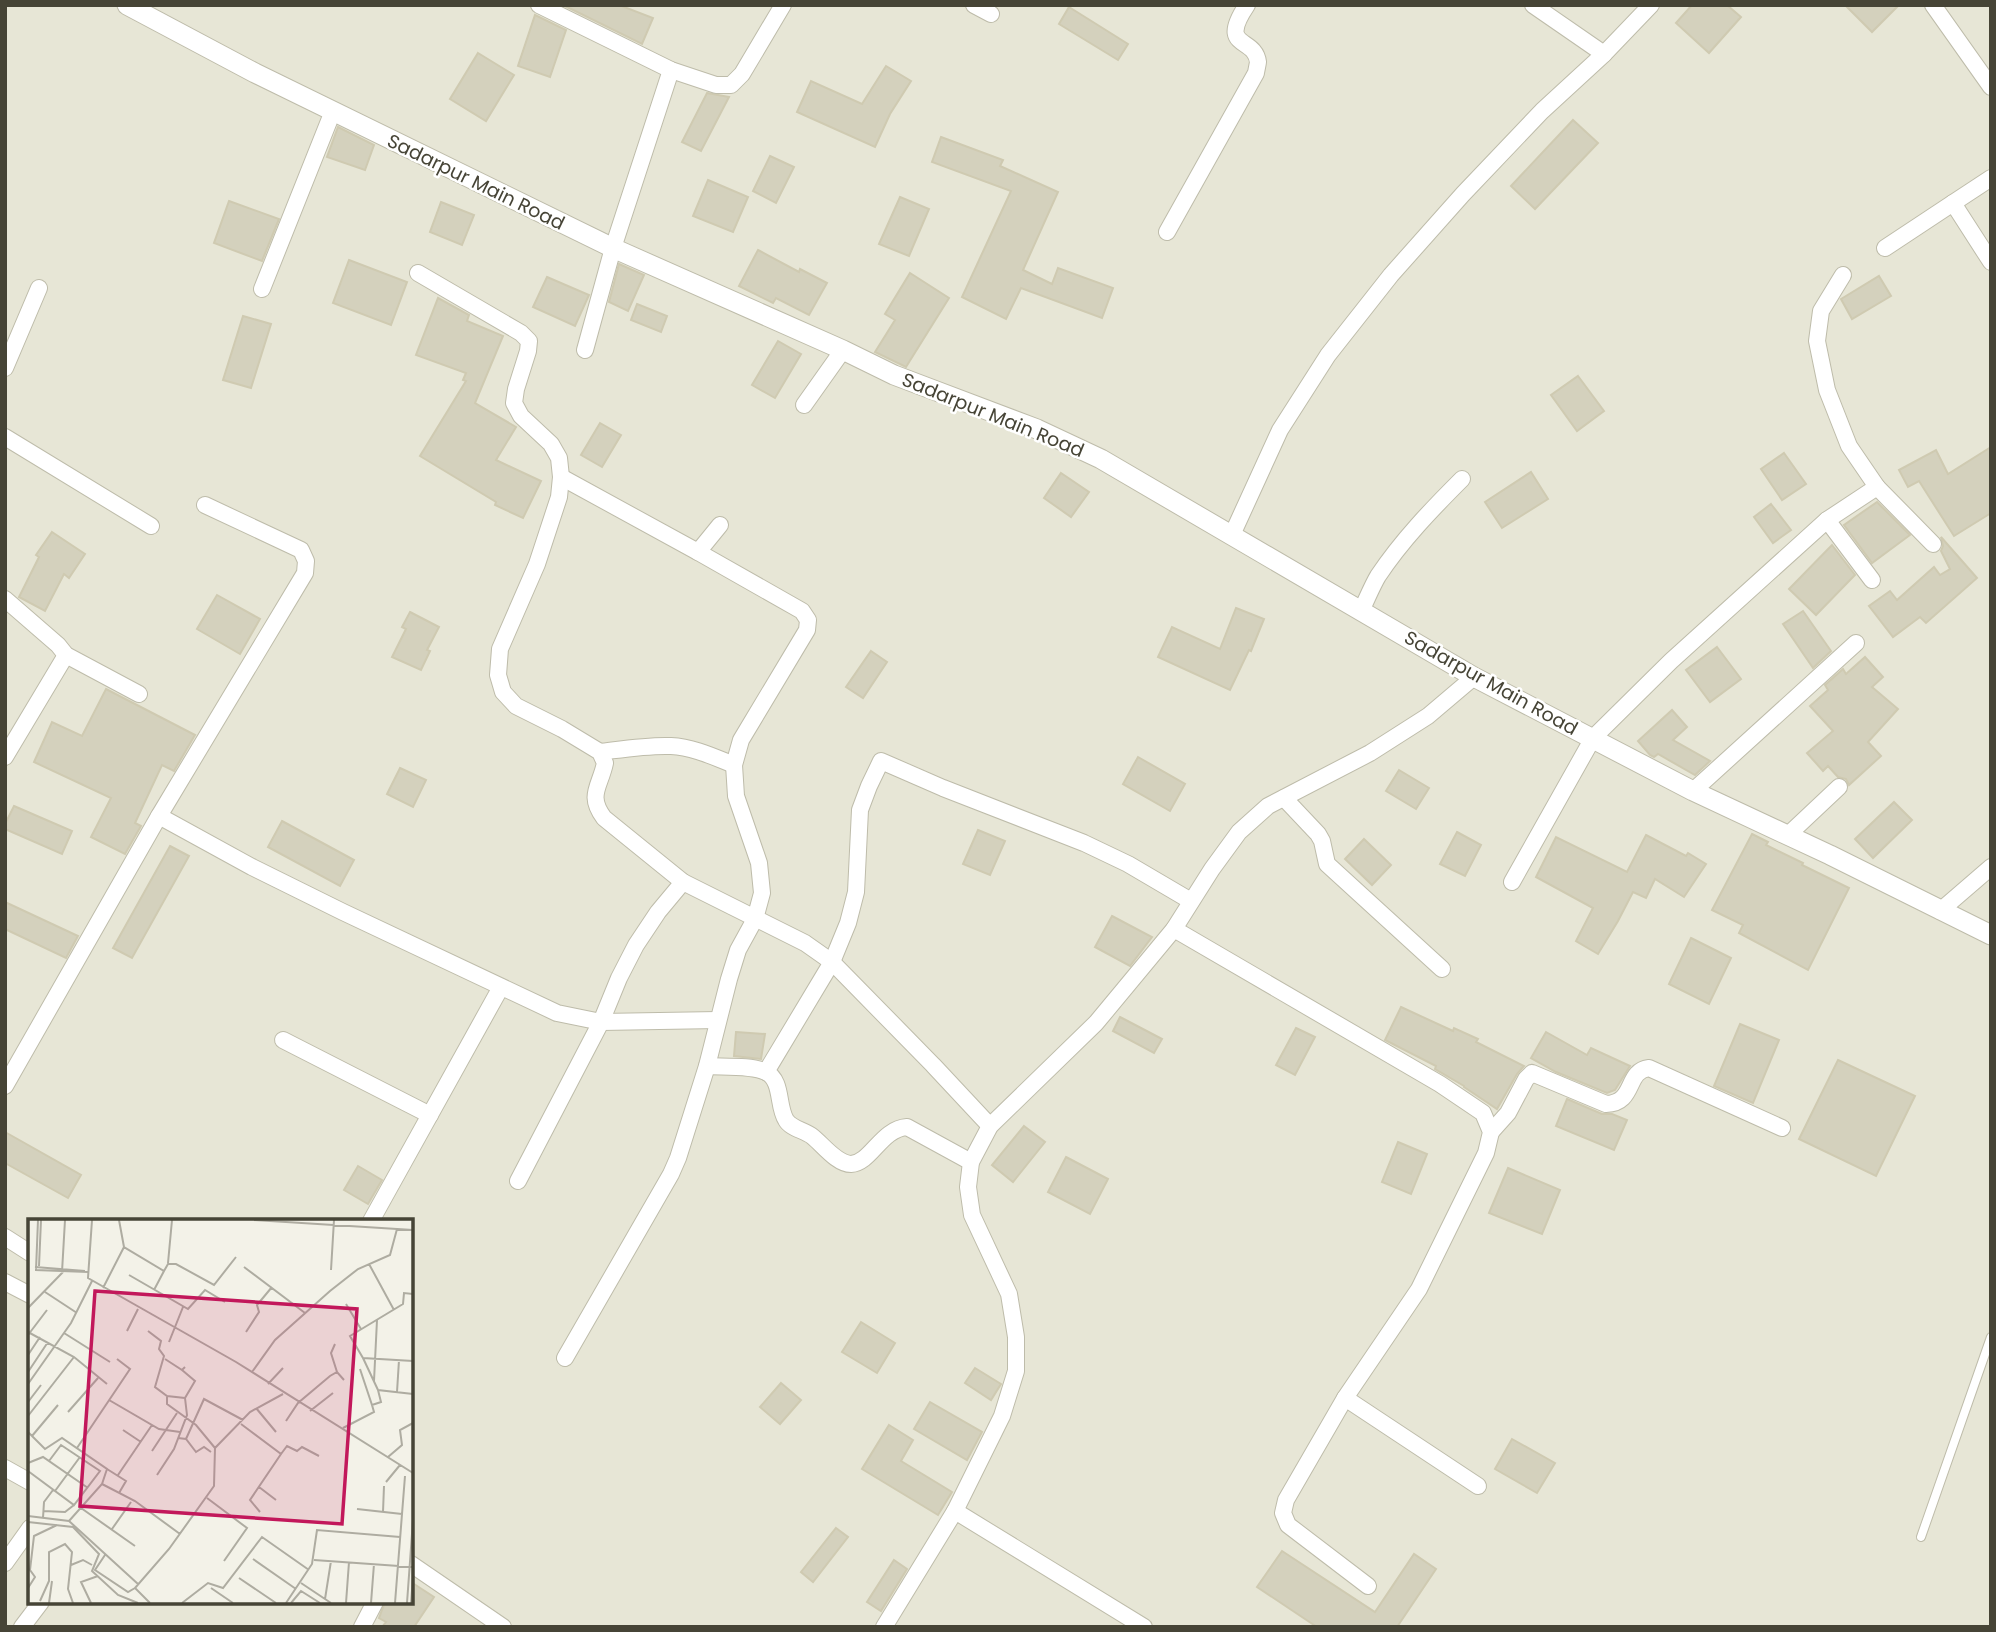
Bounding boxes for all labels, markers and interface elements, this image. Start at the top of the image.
street label: Sadarpur Main Road [383,127,569,237]
street label: Sadarpur Main Road [898,366,1088,464]
street label: Sadarpur Main Road [1399,624,1583,742]
inset map [28,1219,413,1604]

